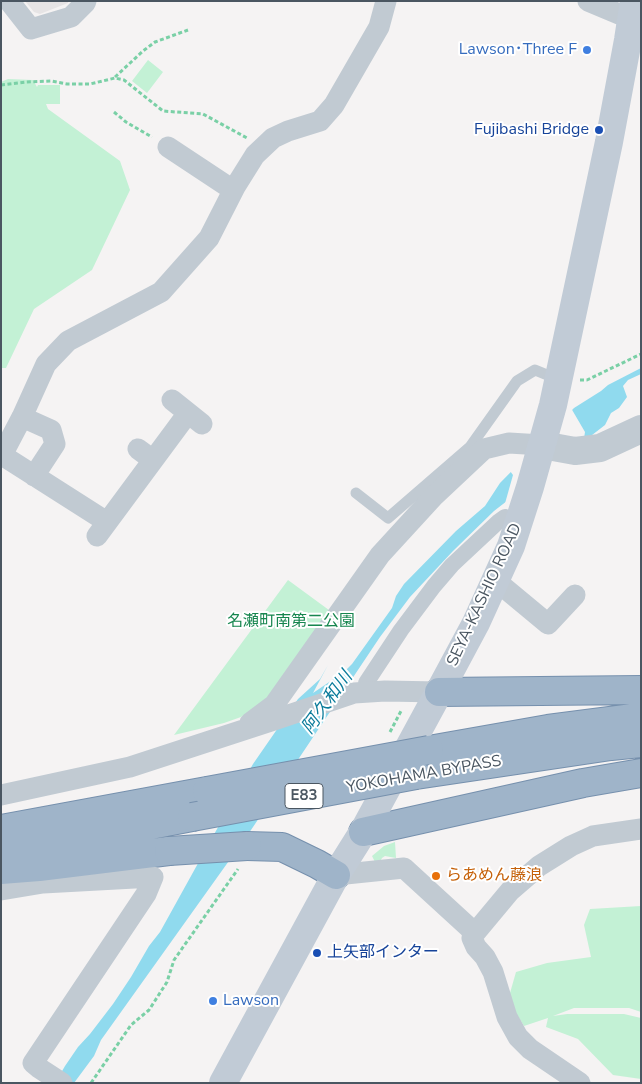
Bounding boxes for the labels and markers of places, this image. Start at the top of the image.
place label: Lawson･Three F [459,40,577,60]
marker: Lawson･Three F [581,44,593,56]
place label: Fujibashi Bridge [474,120,589,140]
marker: Fujibashi Bridge [593,124,605,136]
place label: らあめん藤浪 [446,866,542,886]
marker: らあめん藤浪 [430,870,442,882]
place label: 上矢部インター [327,943,439,963]
marker: 上矢部インター [311,947,323,959]
place label: Lawson [223,991,279,1011]
marker: Lawson [207,995,219,1007]

